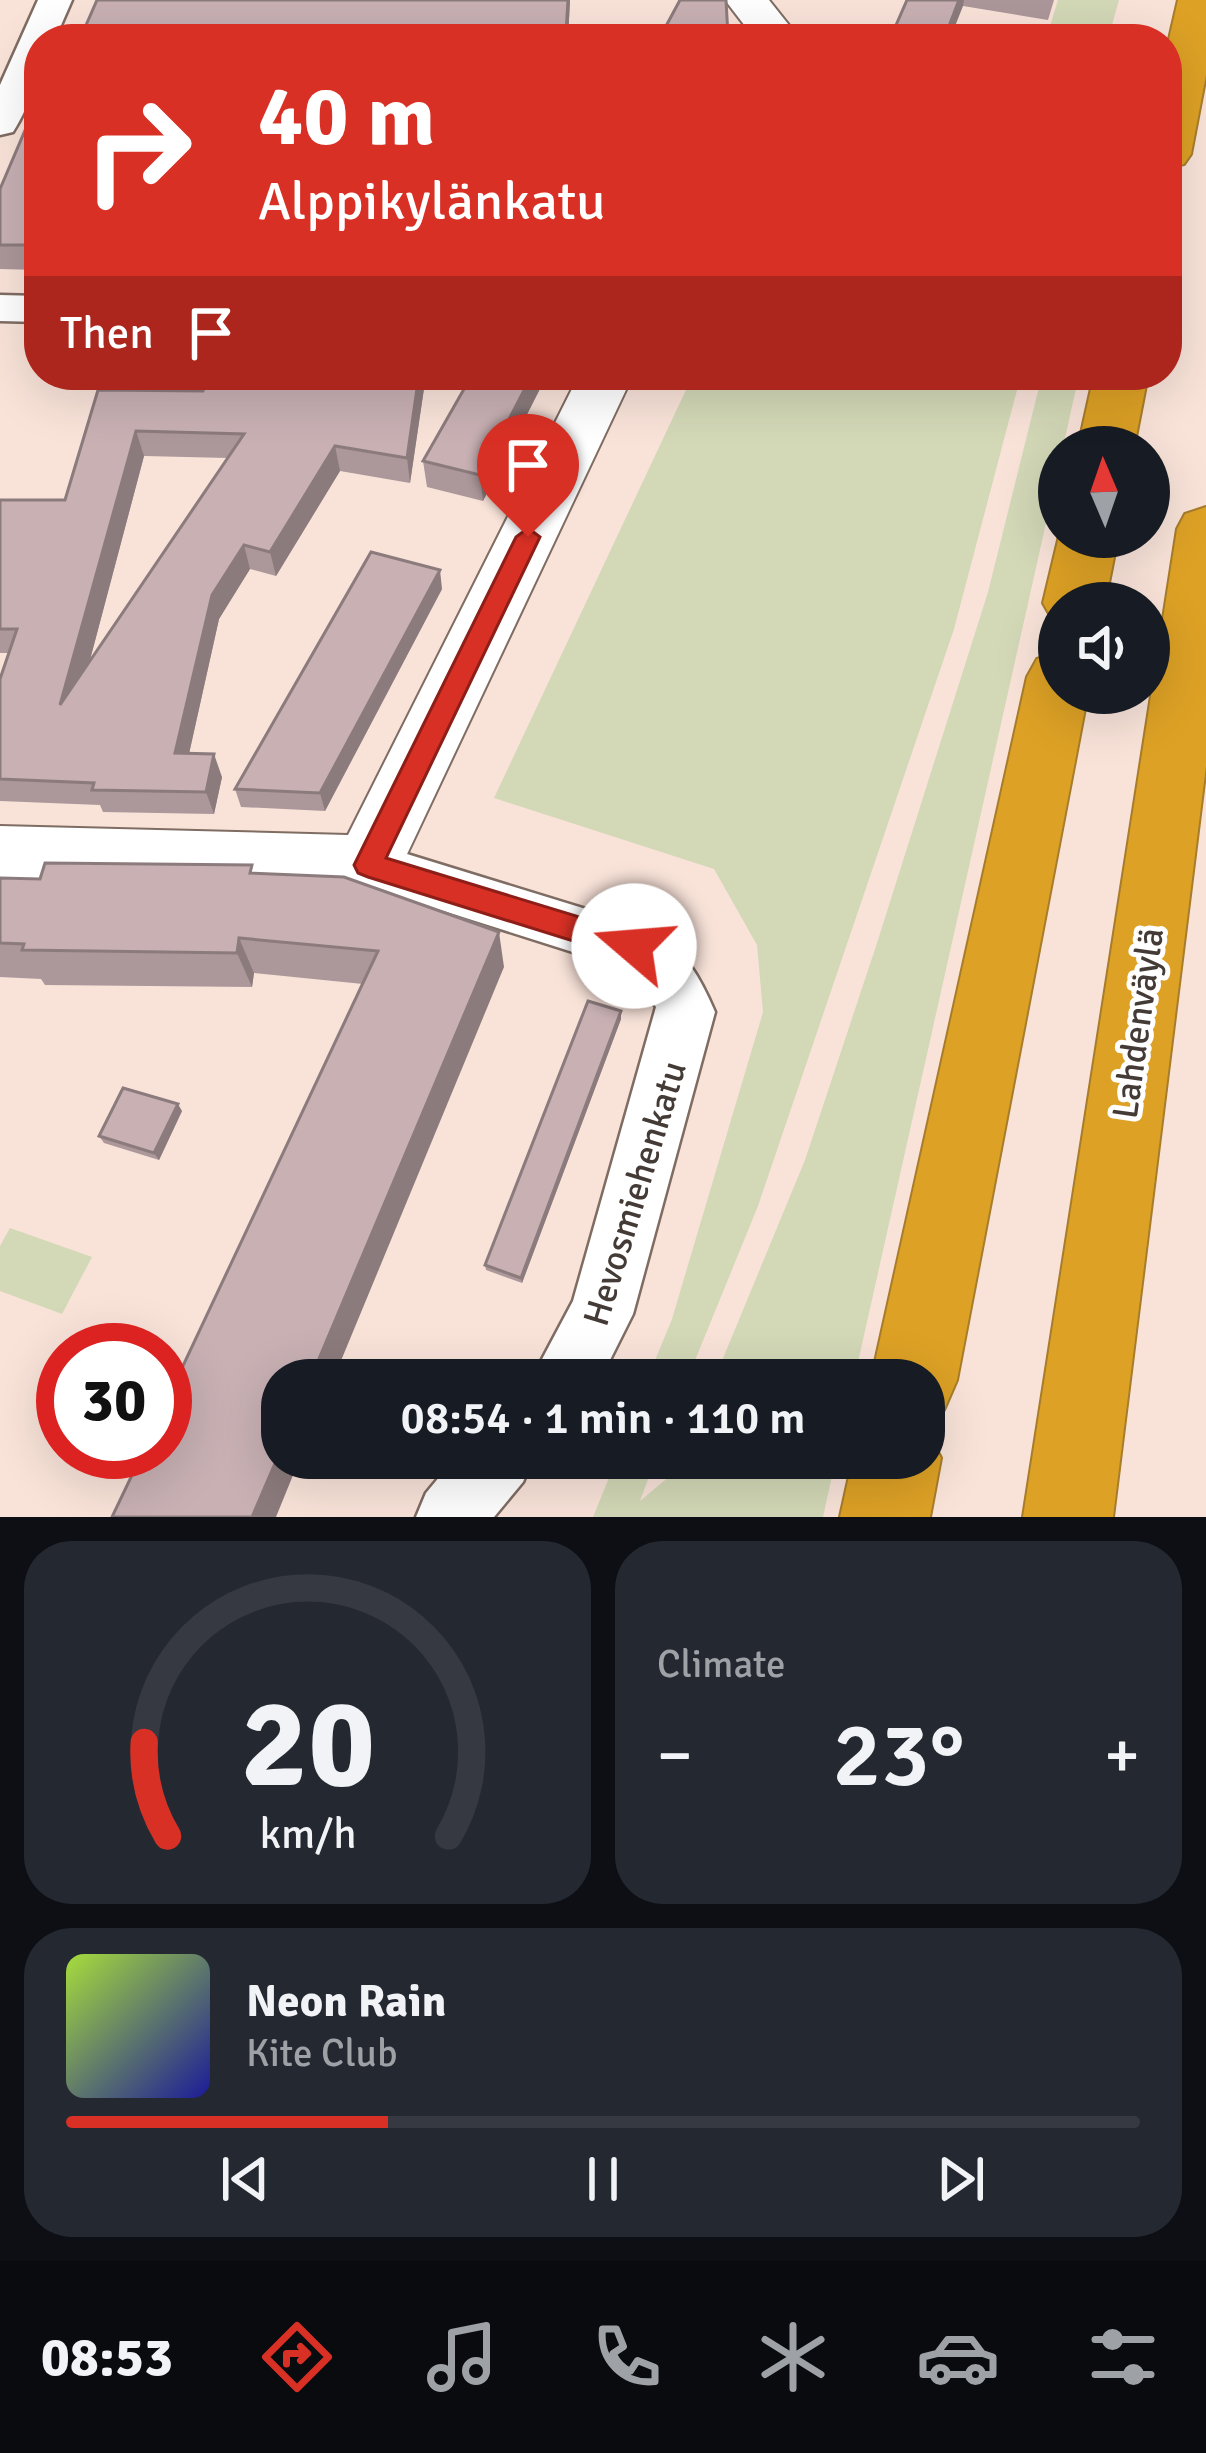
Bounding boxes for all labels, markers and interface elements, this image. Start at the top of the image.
text: 40 m [258,65,435,169]
icon: right [60,72,216,228]
text: Alppikylänkatu [258,168,606,235]
icon: arrive [178,300,244,366]
text: Then [60,306,154,361]
pin [477,414,579,537]
north arrow [1038,426,1170,558]
map controls [1038,426,1170,714]
icon: arrive [495,432,561,498]
button: sound [1038,582,1170,714]
position arrow [571,883,697,1009]
street label: Lahdenväylä [1103,925,1174,1122]
street label: Hevosmiehenkatu [574,1056,697,1331]
speed limit sign: 30 [36,1323,192,1479]
text: 08:54 · 1 min · 110 m [401,1391,805,1446]
text: Climate [657,1640,786,1688]
text: 20 [240,1668,375,1821]
text: 23° [833,1700,964,1811]
text: − [657,1715,693,1796]
text: + [1104,1715,1140,1796]
text: km/h [259,1807,356,1860]
text: Neon Rain [246,1974,446,2029]
text: Kite Club [246,2029,397,2077]
icon: previous [212,2146,278,2212]
icon: pause [570,2146,636,2212]
icon: next [928,2146,994,2212]
icon: directions [255,2315,339,2399]
icon: music [420,2315,504,2399]
icon: phone [585,2315,669,2399]
icon: climate [751,2315,835,2399]
icon: car [916,2315,1000,2399]
icon: filters [1081,2315,1165,2399]
text: 08:53 [41,2324,173,2391]

